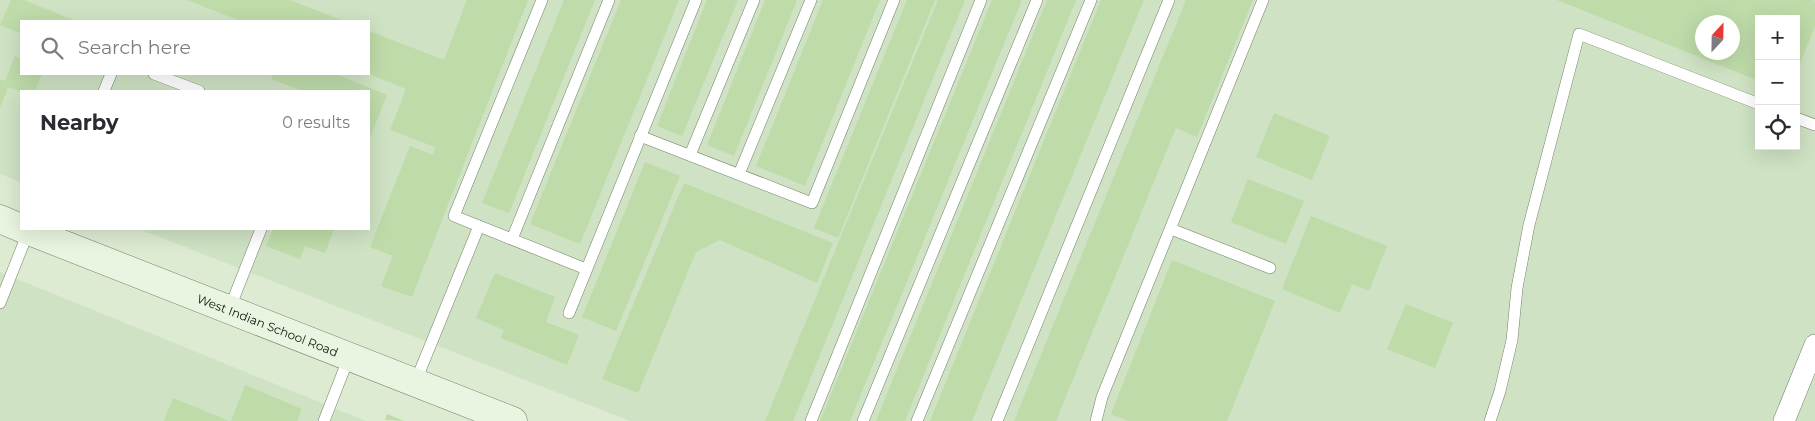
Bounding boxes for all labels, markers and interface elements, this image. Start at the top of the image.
north arrow [1695,15,1740,60]
map controls [1755,15,1800,150]
button: + [1755,15,1800,60]
search box [20,20,370,75]
icon: search [38,34,66,62]
text: Search here [78,36,191,59]
button: − [1755,60,1800,105]
button: locate [1755,105,1800,150]
text: Nearby [40,110,119,135]
text: 0 results [282,113,350,132]
street label: West Indian School Road [195,290,341,359]

